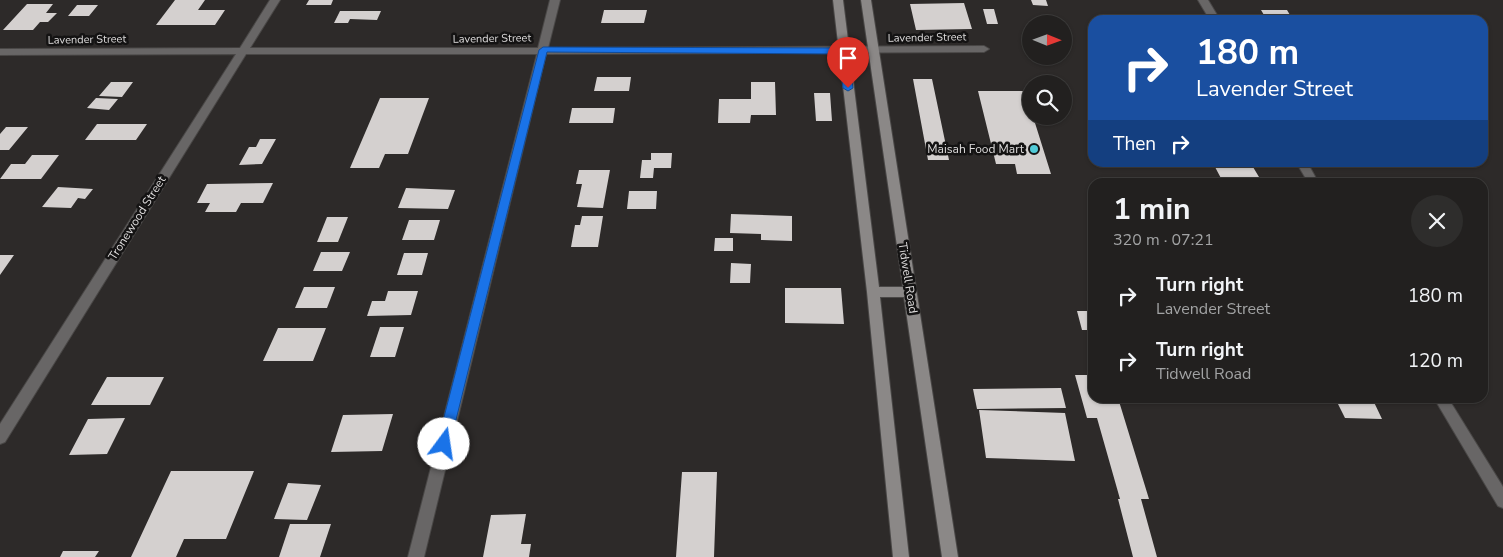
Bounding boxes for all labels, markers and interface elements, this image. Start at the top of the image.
north arrow [1022,15,1072,65]
map controls [1022,15,1072,125]
street label: Lavender Street [888,29,967,46]
text: 180 m [1196,29,1299,76]
street label: Lavender Street [453,30,532,47]
street label: Lavender Street [48,31,127,48]
icon: right [1113,35,1178,100]
pin [827,37,869,88]
icon: arrive [834,44,862,72]
text: Lavender Street [1196,74,1353,104]
button: search [1022,75,1072,125]
icon: right [1166,130,1194,158]
text: Then [1113,131,1156,157]
place label: Maisah Food Mart [927,141,1025,157]
marker: Maisah Food Mart [1028,143,1040,155]
street label: Tronewood Street [105,172,170,263]
text: 1 min [1113,189,1191,230]
button: close [1411,195,1463,247]
text: 320 m · 07:21 [1113,229,1214,251]
street label: Tidwell Road [895,241,921,315]
text: Turn right [1156,272,1243,298]
icon: right [1113,282,1141,310]
text: 180 m [1408,283,1463,309]
text: Lavender Street [1156,298,1270,320]
text: Turn right [1156,337,1243,363]
icon: right [1113,347,1141,375]
text: 120 m [1408,348,1463,374]
text: Tidwell Road [1156,363,1251,385]
position arrow [417,417,469,469]

